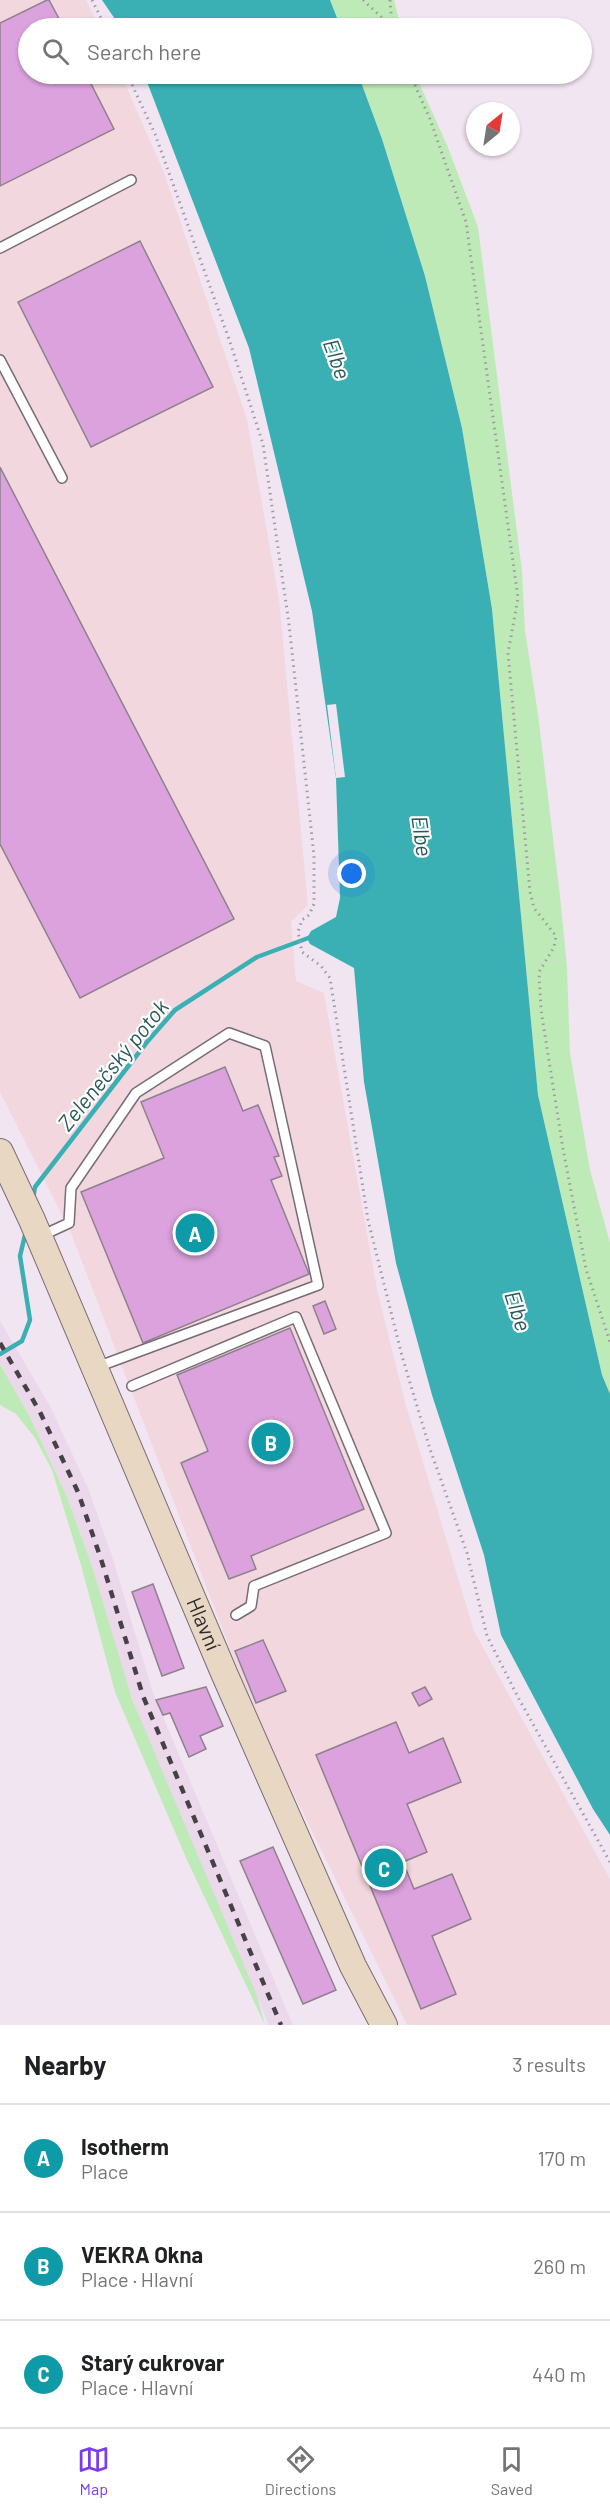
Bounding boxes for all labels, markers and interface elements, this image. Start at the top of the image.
search box [18,18,592,84]
icon: search [39,35,72,68]
text: Search here [87,38,201,64]
north arrow [466,102,520,156]
water label: Elbe [319,335,357,382]
water label: Elbe [407,814,439,858]
your location [337,859,366,888]
water label: Zelenečský potok [51,993,173,1135]
pin: A [176,1210,214,1256]
water label: Elbe [500,1287,538,1334]
pin: B [252,1420,290,1464]
street label: Hlavní [182,1593,227,1654]
pin: C [364,1846,404,1890]
text: Nearby [24,2049,106,2080]
text: 3 results [512,2052,586,2076]
text: Isotherm [81,2133,169,2159]
text: A [37,2146,50,2170]
text: 170 m [538,2146,586,2170]
text: Place [81,2159,129,2183]
text: VEKRA Okna [81,2241,203,2267]
text: B [37,2254,50,2278]
text: 260 m [533,2254,586,2278]
text: Place · Hlavní [81,2267,193,2291]
text: Starý cukrovar [81,2349,224,2375]
text: C [37,2362,50,2386]
text: 440 m [532,2362,586,2386]
text: Place · Hlavní [81,2375,193,2399]
tab: Map [77,2443,110,2498]
tab: Directions [265,2443,336,2498]
tab: Saved [491,2443,533,2498]

